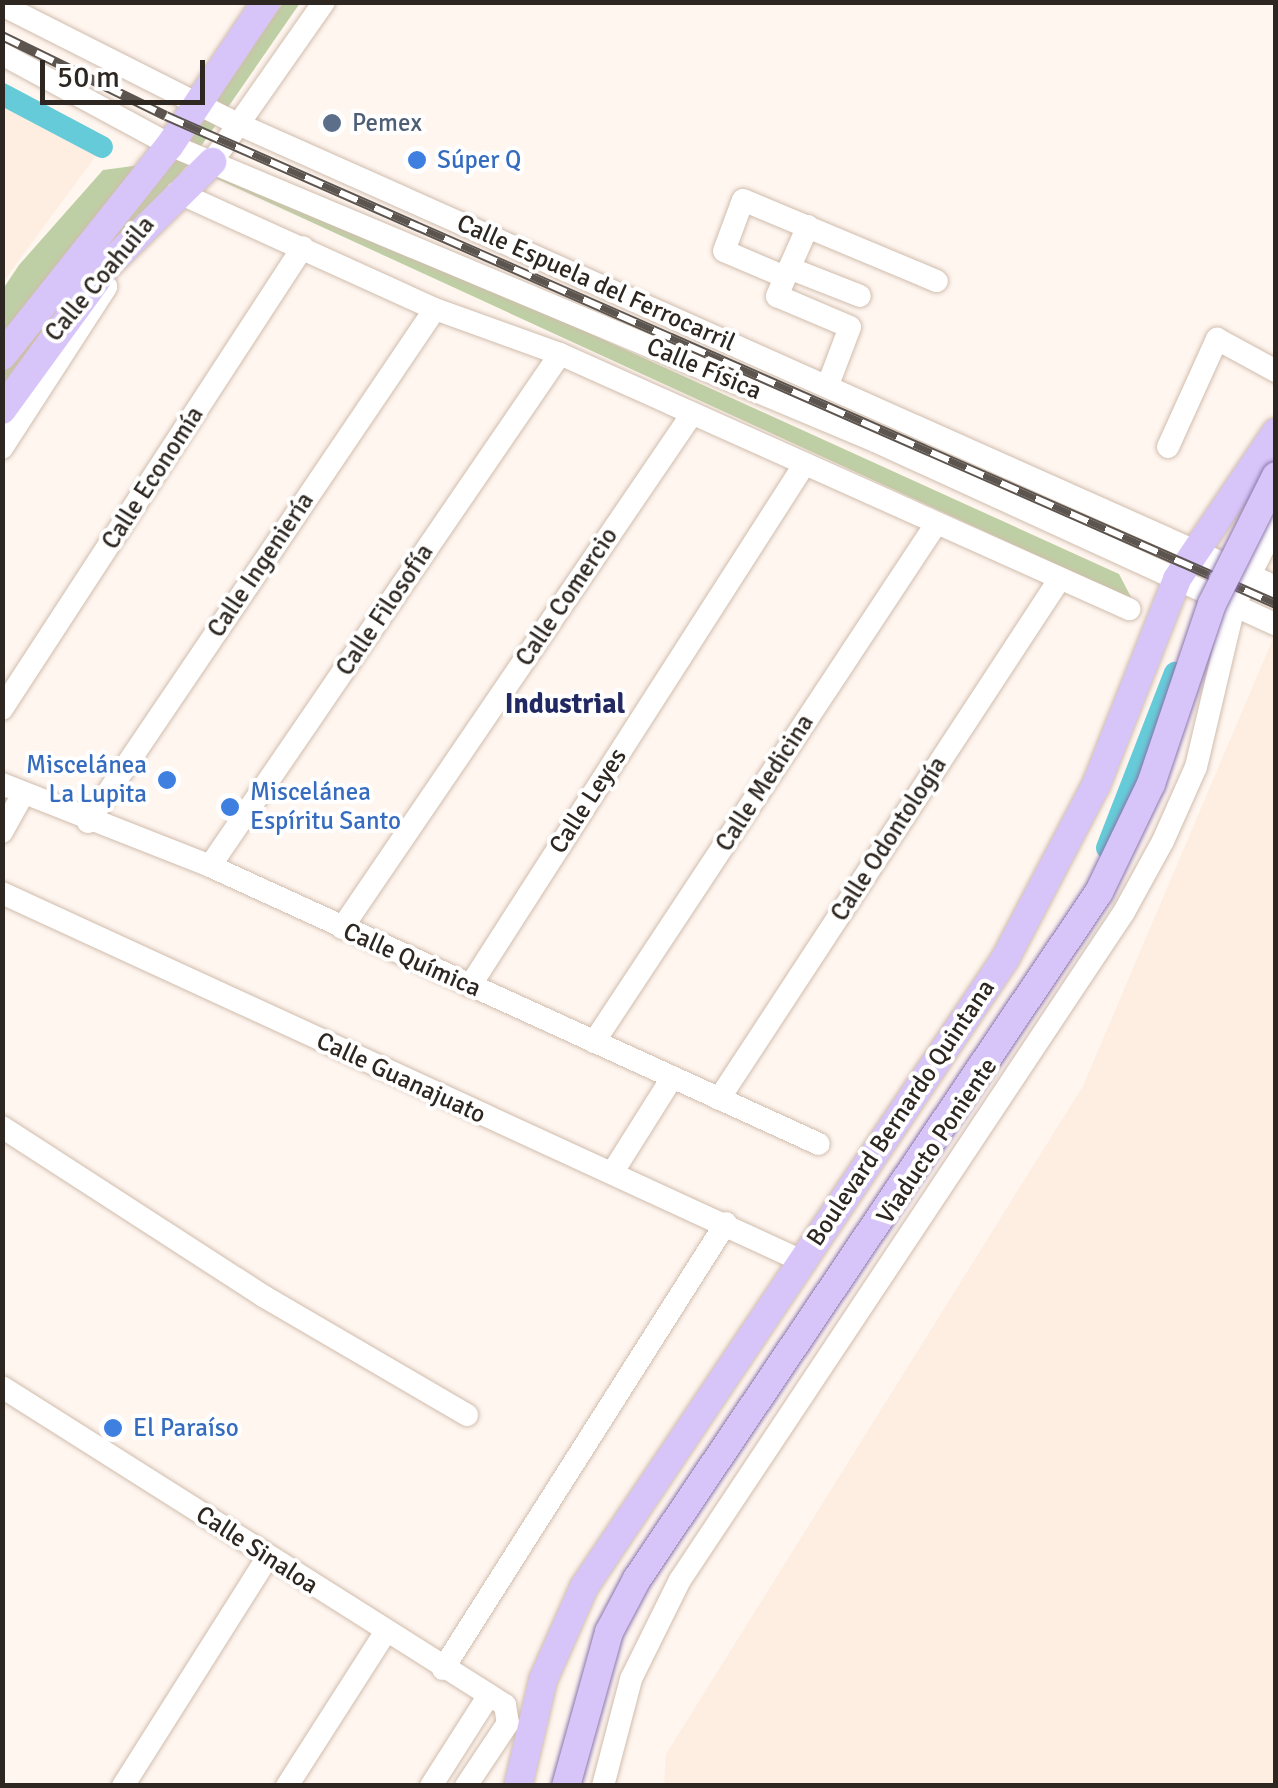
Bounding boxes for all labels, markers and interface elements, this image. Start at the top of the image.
scale bar [45,40,210,102]
text: 50 m [57,59,120,96]
place label: Pemex [352,108,422,138]
marker: Pemex [321,112,343,134]
place label: Súper Q [437,145,521,175]
marker: Súper Q [406,149,428,171]
street label: Calle Espuela del Ferrocarril [452,208,740,358]
street label: Calle Coahuila [39,210,161,348]
street label: Calle Física [642,331,766,407]
street label: Calle Economía [96,401,210,555]
street label: Calle Ingeniería [201,487,321,643]
street label: Calle Comercio [510,522,624,672]
street label: Calle Filosofía [330,538,440,682]
district label: Industrial [505,687,625,721]
street label: Calle Medicina [710,709,820,857]
street label: Calle Leyes [543,743,633,859]
place label: Miscelánea La Lupita [26,751,147,810]
street label: Calle Odontología [825,751,953,927]
marker: Miscelánea La Lupita [156,769,178,791]
place label: Miscelánea Espíritu Santo [250,778,401,837]
marker: Miscelánea Espíritu Santo [219,796,241,818]
street label: Calle Química [338,916,486,1004]
street label: Boulevard Bernardo Quintana [801,974,1001,1252]
street label: Calle Guanajuato [312,1026,490,1130]
street label: Viaducto Poniente [870,1052,1004,1230]
place label: El Paraíso [133,1413,239,1443]
marker: El Paraíso [102,1417,124,1439]
street label: Calle Sinaloa [190,1499,324,1601]

